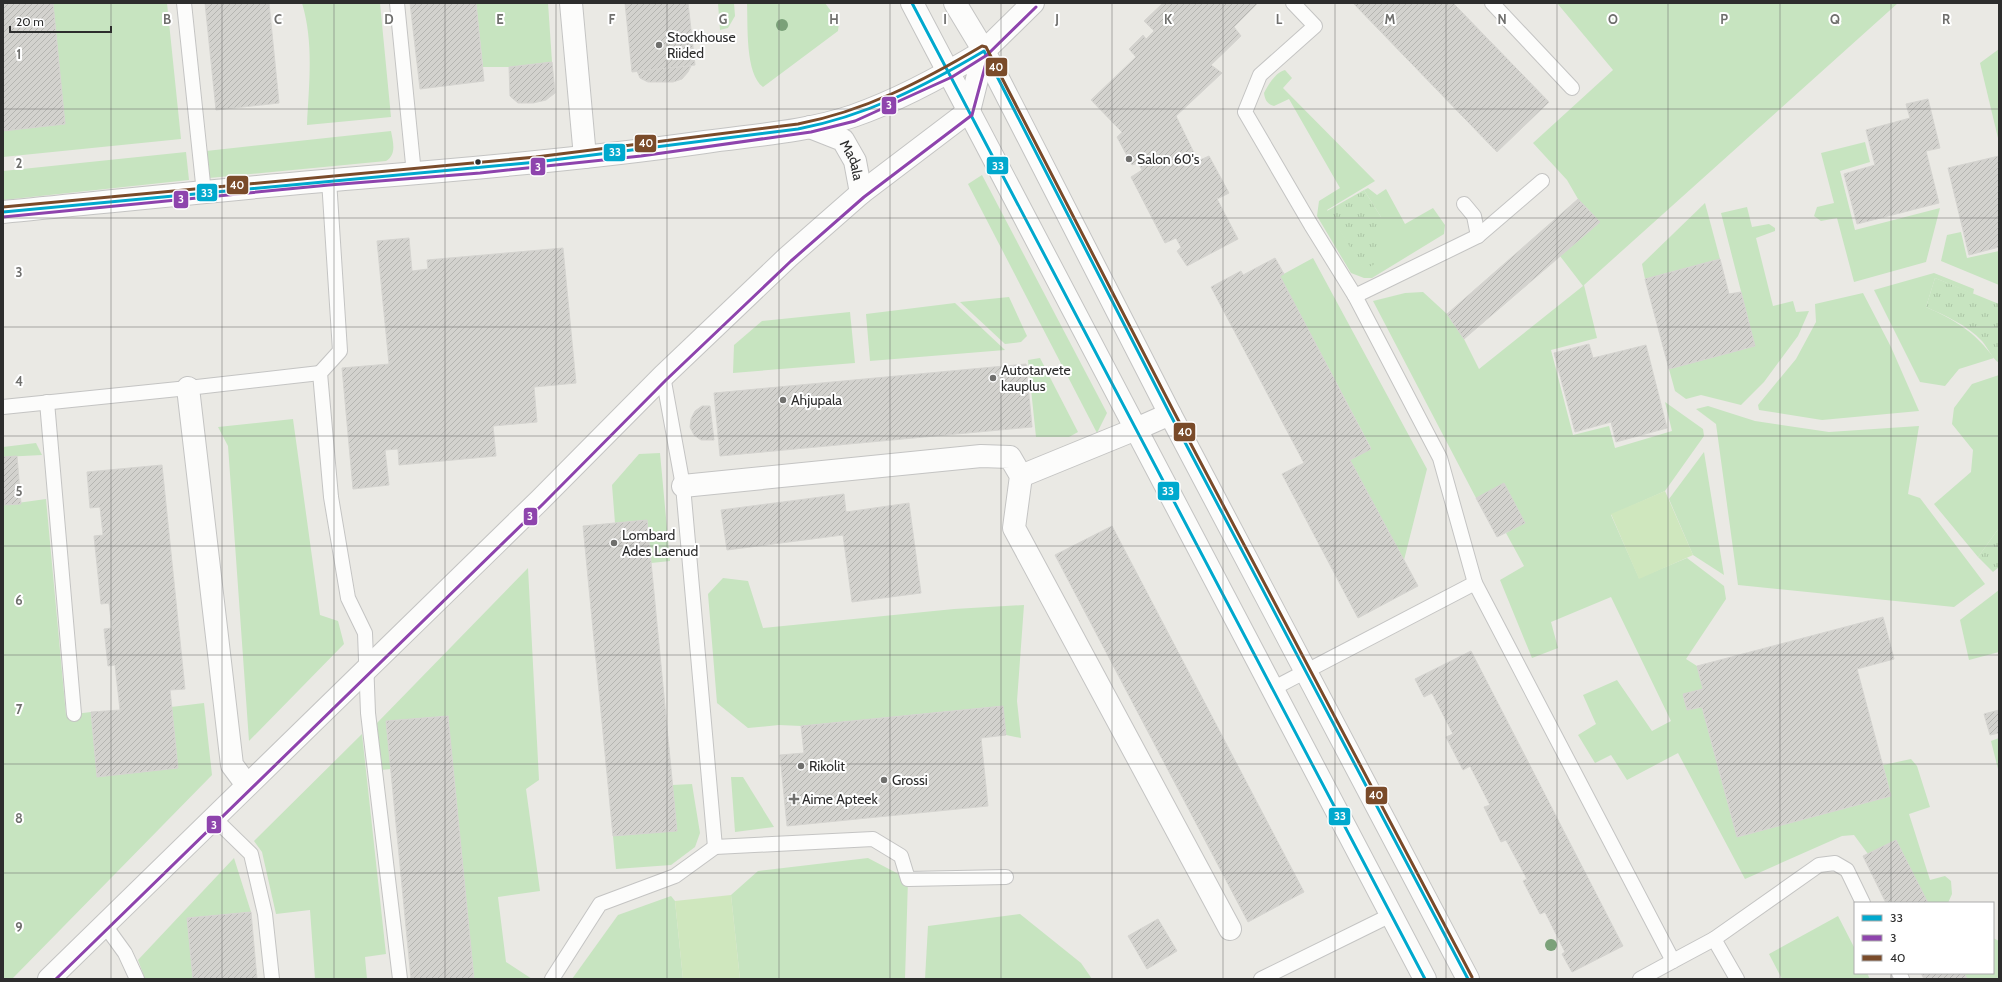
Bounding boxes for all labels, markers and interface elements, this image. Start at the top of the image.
scale bar [10,8,111,34]
text: B [163,11,171,27]
text: C [274,11,282,27]
text: D [384,11,394,27]
text: E [496,11,504,27]
text: F [609,11,616,27]
text: G [719,11,728,27]
text: H [829,11,839,27]
text: I [943,11,947,27]
text: J [1054,11,1059,27]
text: K [1164,11,1173,27]
text: L [1276,11,1283,27]
text: M [1385,11,1396,27]
text: N [1497,11,1507,27]
text: O [1608,11,1618,27]
text: P [1720,11,1728,27]
text: Q [1830,11,1840,27]
text: R [1942,11,1950,27]
text: 20 m [16,14,44,29]
place label: Stockhouse Riided [667,28,736,62]
marker: Stockhouse Riided [654,40,664,50]
text: 1 [17,46,21,62]
line badge: 40 [985,57,1008,77]
text: 40 [989,60,1004,74]
line badge: 3 [881,96,897,115]
text: 3 [886,98,892,112]
line badge: 40 [634,134,657,153]
text: 40 [639,136,654,150]
street label: Madala [836,137,868,182]
line badge: 33 [603,143,626,162]
text: 33 [609,145,621,159]
place label: Salon 60's [1137,150,1200,168]
marker: Salon 60's [1124,154,1134,164]
text: 2 [16,155,23,171]
line badge: 33 [986,156,1009,175]
unlabelled marker [473,157,483,167]
line badge: 3 [530,157,546,176]
text: 33 [992,159,1004,173]
text: 3 [535,160,541,174]
line badge: 40 [226,175,249,195]
text: 40 [230,178,245,192]
line badge: 33 [196,183,218,202]
text: 33 [201,186,213,200]
line badge: 3 [173,190,189,209]
text: 3 [178,192,184,206]
text: 3 [15,264,23,280]
place label: Autotarvete kauplus [1001,361,1071,395]
text: 4 [15,373,23,389]
marker: Autotarvete kauplus [988,373,998,383]
place label: Ahjupala [791,391,842,409]
marker: Ahjupala [778,395,788,405]
line badge: 40 [1173,422,1196,442]
text: 40 [1178,425,1193,439]
line badge: 33 [1157,481,1180,501]
text: 5 [16,483,23,499]
text: 33 [1162,484,1174,498]
line badge: 3 [523,507,538,526]
text: 3 [527,509,533,523]
place label: Lombard Ades Laenud [622,526,698,560]
marker: Lombard Ades Laenud [609,538,619,548]
text: 6 [15,592,23,608]
text: 7 [16,701,23,717]
place label: Rikolit [809,757,845,775]
marker: Rikolit [796,761,806,771]
place label: Grossi [892,771,928,789]
marker: Grossi [879,775,889,785]
line badge: 40 [1365,786,1388,805]
text: 40 [1369,788,1384,802]
place label: Aime Apteek [802,790,879,808]
marker: Aime Apteek [789,794,799,804]
line badge: 33 [1328,807,1351,826]
text: 33 [1334,809,1346,823]
text: 8 [15,810,23,826]
line badge: 3 [206,815,222,834]
text: 3 [211,818,217,832]
legend [1854,902,1994,974]
text: 33 [1890,910,1903,925]
text: 9 [15,919,23,935]
text: 3 [1890,930,1897,945]
text: 40 [1890,950,1905,965]

